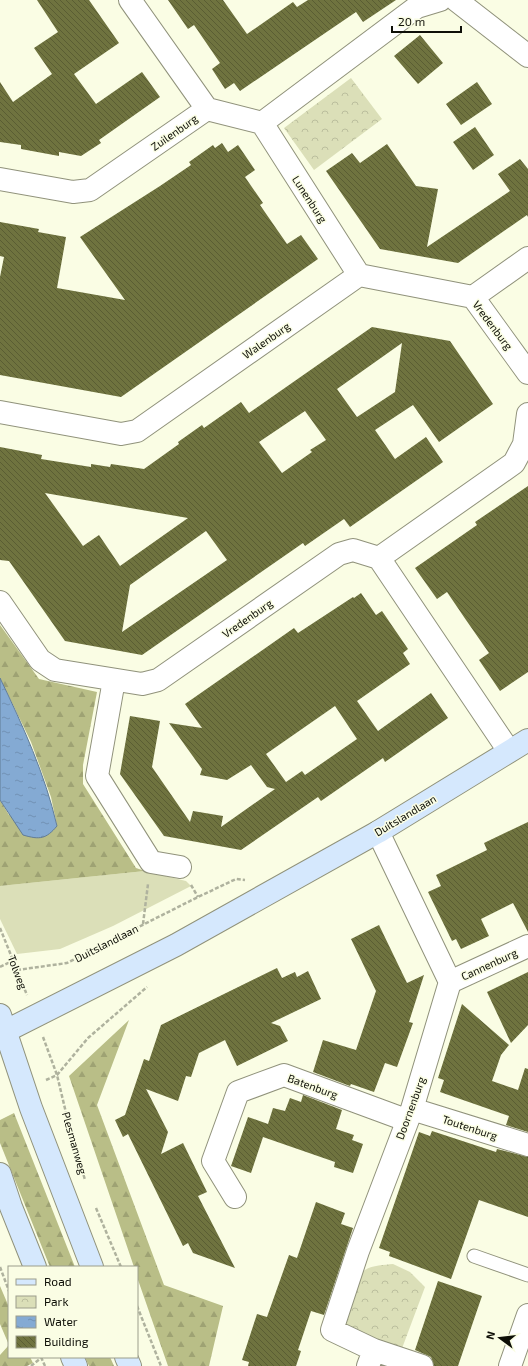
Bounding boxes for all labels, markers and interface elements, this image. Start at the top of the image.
scale bar [392,8,461,34]
text: 20 m [398,14,425,28]
street label: Zuilenburg [148,111,200,153]
street label: Lunenburg [290,173,330,225]
street label: Vredenburg [470,298,516,352]
street label: Walenburg [240,319,292,361]
street label: Vredenburg [219,596,275,640]
street label: Duitslandlaan [372,791,438,839]
street label: Duitslandlaan [72,921,140,965]
street label: Cannenburg [459,945,519,983]
street label: Tolweg [6,953,30,991]
street label: Batenburg [286,1071,340,1101]
street label: Doornenburg [393,1075,427,1141]
street label: Plesmanweg [60,1110,90,1176]
street label: Toutenburg [441,1112,499,1142]
legend [8,1266,138,1358]
text: Road [44,1274,72,1288]
text: Park [44,1294,69,1308]
text: Water [44,1314,78,1328]
north arrow [480,1318,520,1358]
text: N [483,1330,497,1341]
text: Building [44,1334,89,1348]

